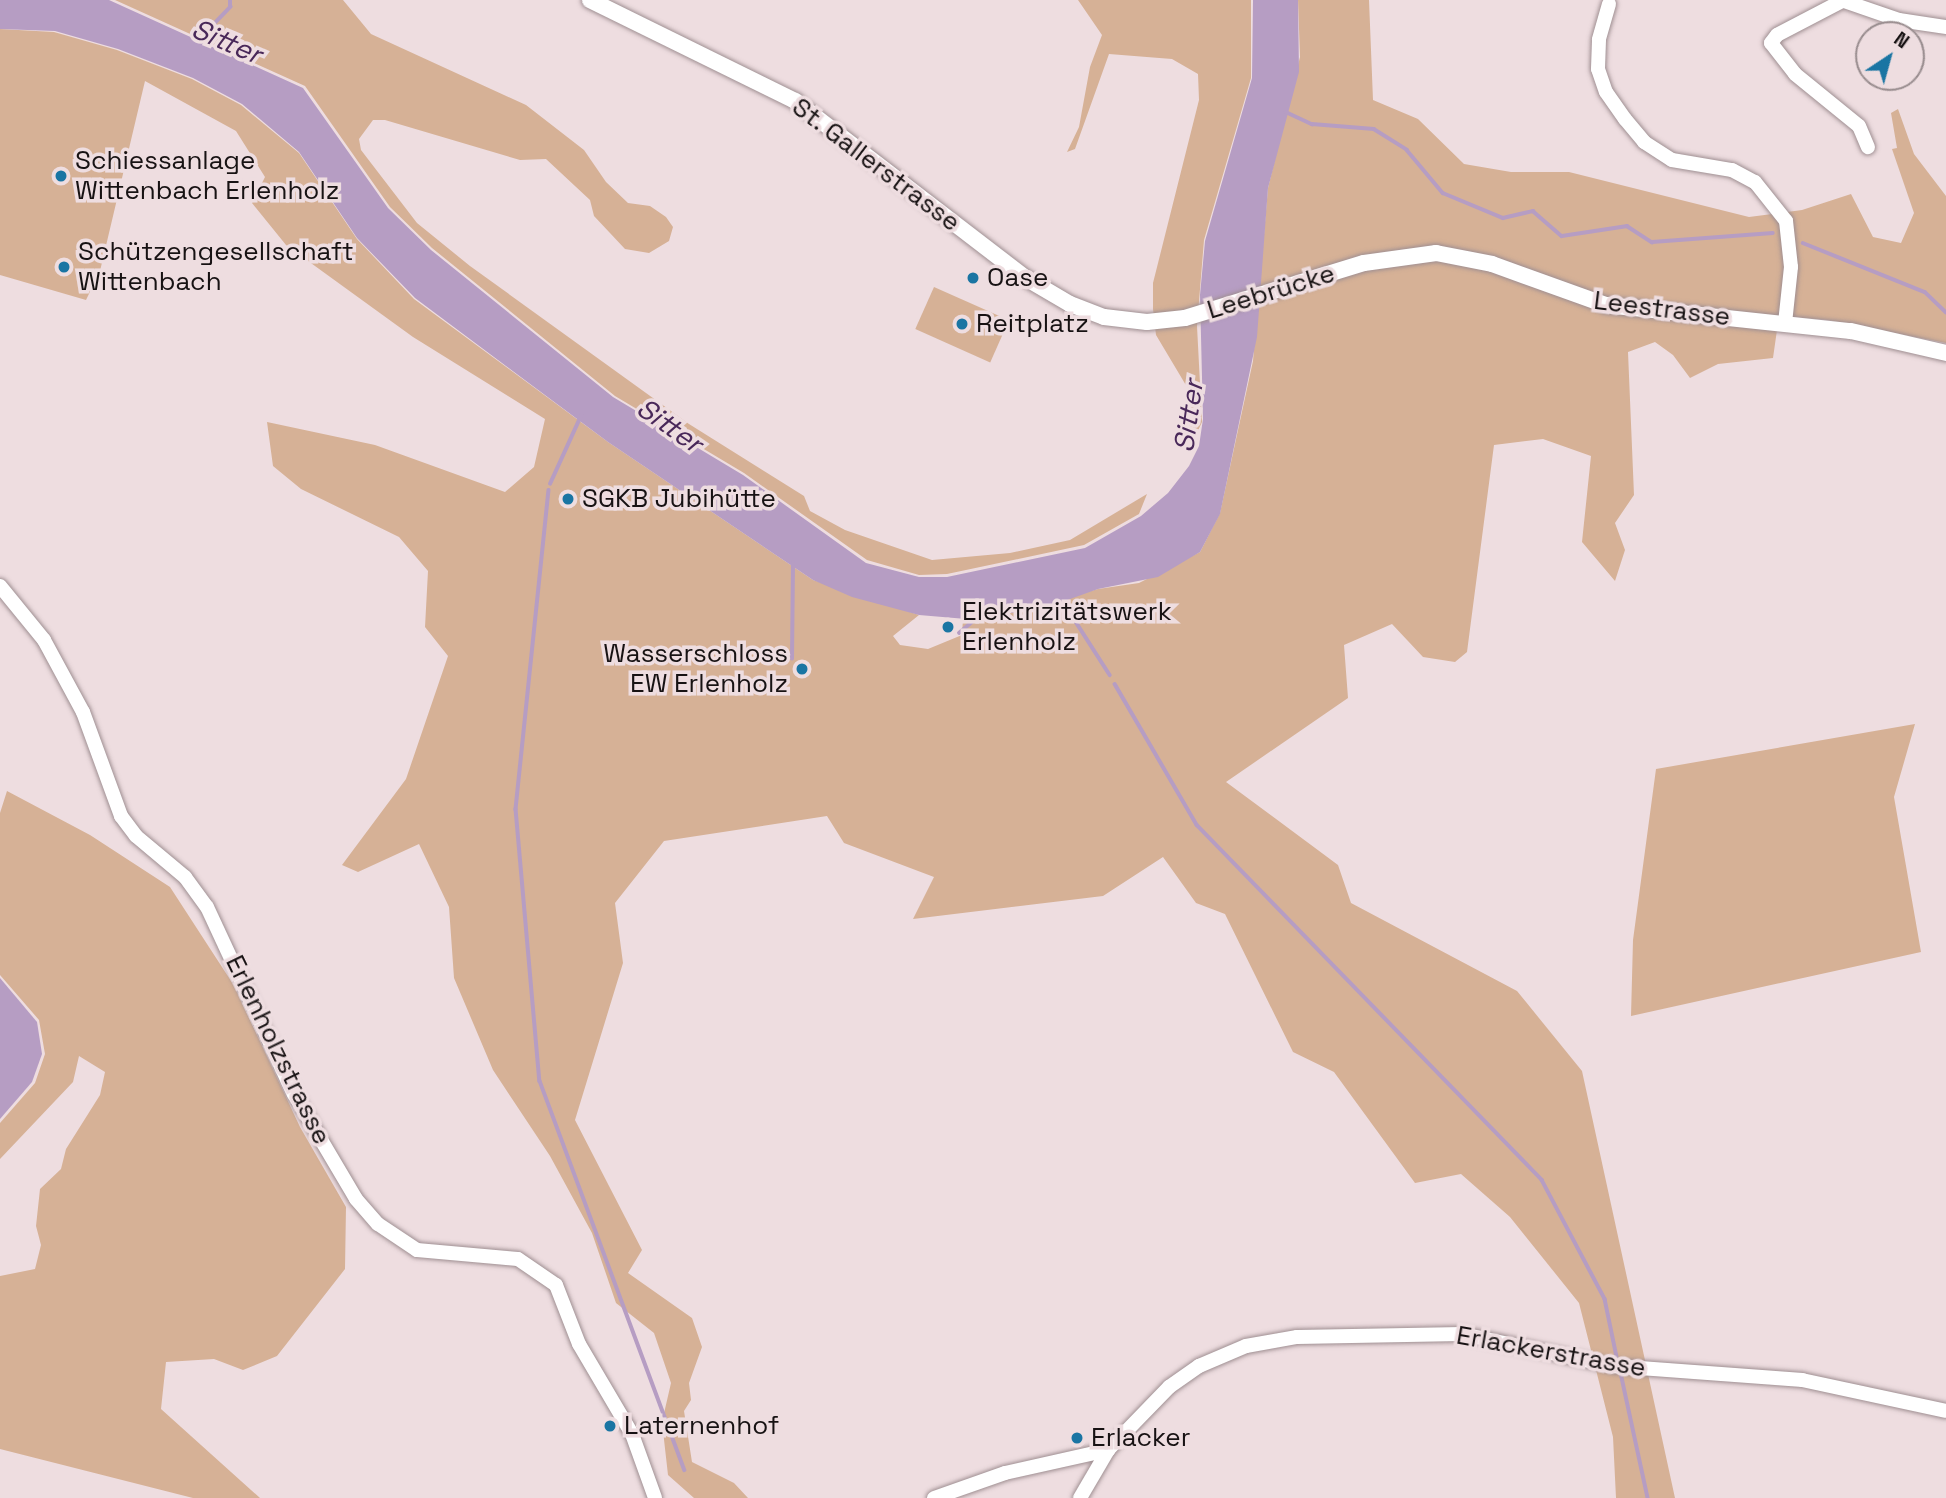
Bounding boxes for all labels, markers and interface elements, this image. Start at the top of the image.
water label: Sitter [187,11,267,71]
north arrow [1855,21,1925,91]
text: N [1889,26,1914,54]
street label: St. Gallerstrasse [785,91,967,239]
place label: Schiessanlage Wittenbach Erlenholz [75,145,339,206]
marker: Schiessanlage Wittenbach Erlenholz [53,168,69,184]
place label: Schützengesellschaft Wittenbach [78,236,354,298]
street label: Leebrücke [1204,258,1338,326]
marker: Schützengesellschaft Wittenbach [56,259,72,275]
place label: Oase [987,262,1048,294]
marker: Oase [965,270,981,286]
street label: Leestrasse [1592,285,1732,333]
place label: Reitplatz [976,308,1089,340]
marker: Reitplatz [954,316,970,332]
water label: Sitter [1166,377,1210,455]
water label: Sitter [630,390,710,460]
place label: SGKB Jubihütte [582,483,776,515]
marker: SGKB Jubihütte [560,491,576,507]
place label: Elektrizitätswerk Erlenholz [962,596,1172,658]
marker: Elektrizitätswerk Erlenholz [940,619,956,635]
place label: Wasserschloss EW Erlenholz [603,638,788,700]
marker: Wasserschloss EW Erlenholz [794,661,810,677]
street label: Erlenholzstrasse [219,950,337,1150]
street label: Erlackerstrasse [1454,1320,1648,1384]
place label: Laternenhof [624,1410,779,1442]
marker: Laternenhof [602,1418,618,1434]
place label: Erlacker [1091,1422,1190,1454]
marker: Erlacker [1069,1430,1085,1446]

